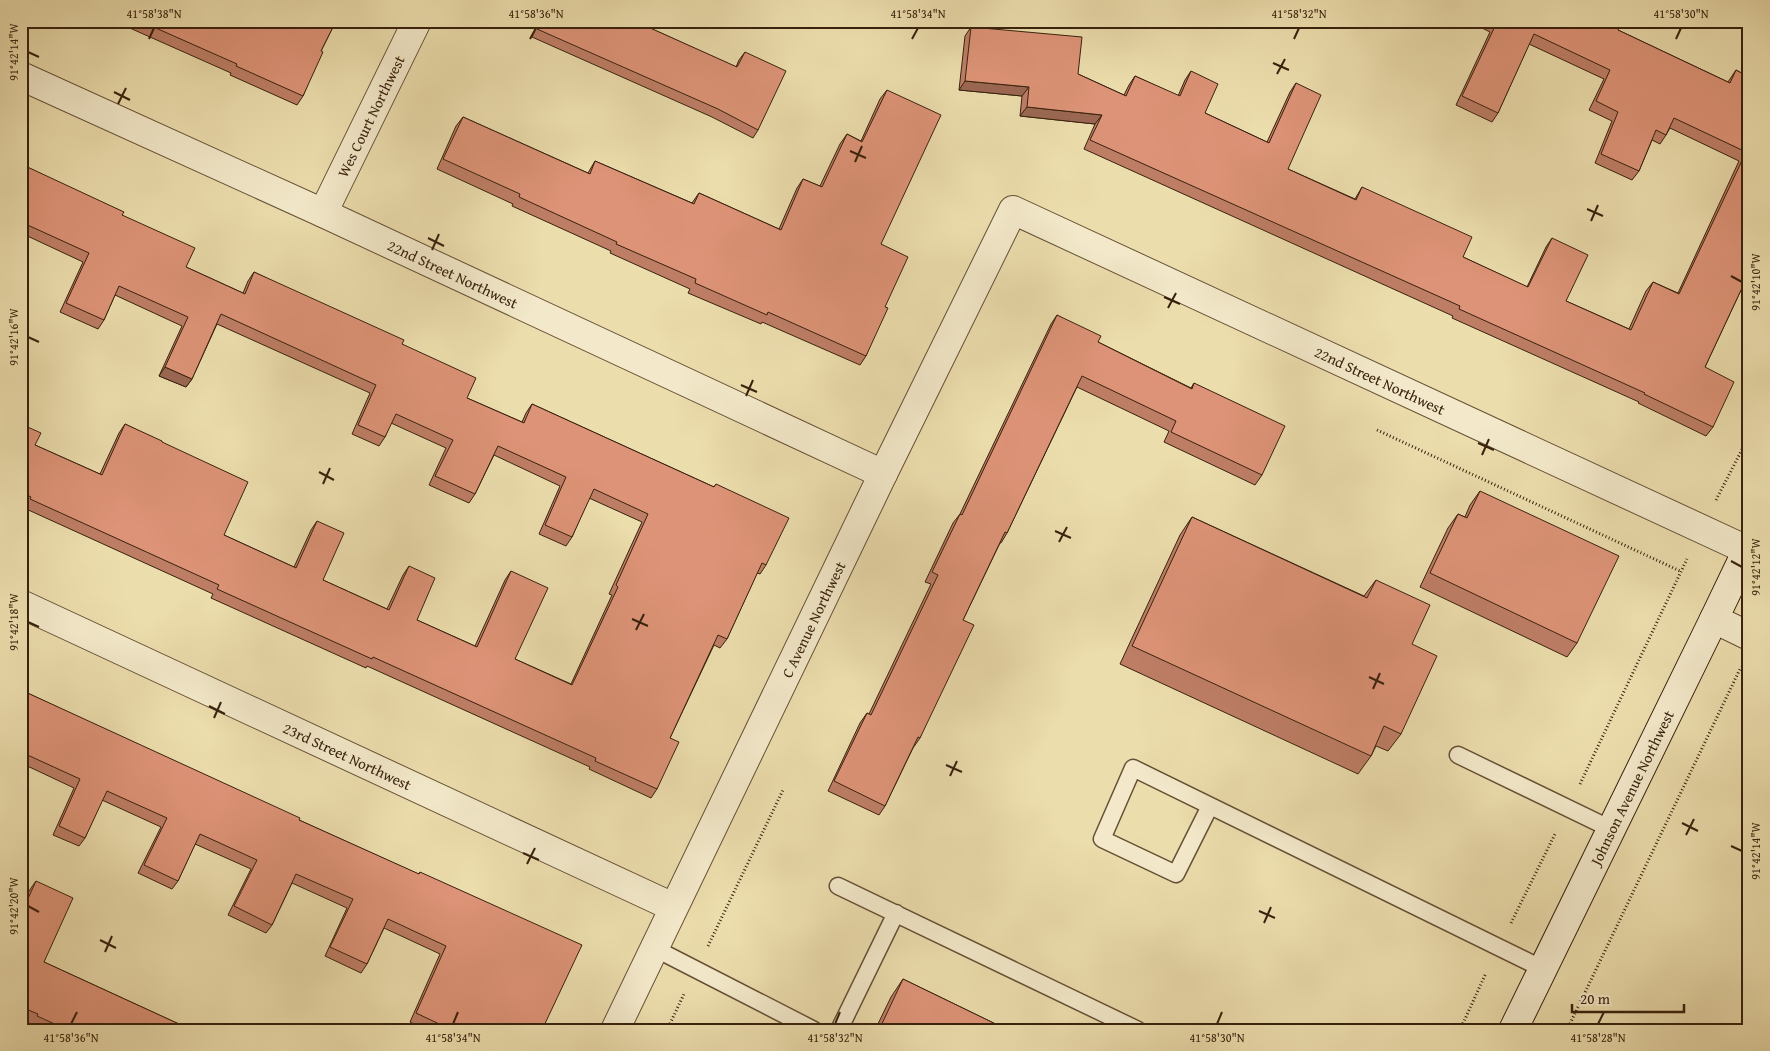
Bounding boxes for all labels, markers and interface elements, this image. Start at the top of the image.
text: 41°58'38"N [126,5,182,22]
text: 41°58'36"N [508,5,564,22]
text: 41°58'34"N [890,5,946,22]
text: 41°58'32"N [1271,5,1327,22]
text: 41°58'30"N [1653,5,1709,22]
text: 91°42'14"W [5,22,22,81]
street label: Wes Court Northwest [332,51,410,180]
street label: 22nd Street Northwest [384,234,522,313]
text: 91°42'10"W [1747,252,1764,311]
text: 91°42'16"W [5,307,22,366]
street label: 22nd Street Northwest [1311,341,1449,420]
text: 91°42'12"W [1747,537,1764,596]
street label: C Avenue Northwest [776,557,850,681]
text: 91°42'18"W [5,592,22,651]
street label: Johnson Avenue Northwest [1584,706,1679,870]
street label: 23rd Street Northwest [280,717,416,795]
text: 91°42'14"W [1747,821,1764,880]
text: 91°42'20"W [5,876,22,935]
scale bar [1572,981,1685,1013]
text: 20 m [1580,988,1611,1009]
text: 41°58'36"N [43,1029,99,1046]
text: 41°58'34"N [425,1029,481,1046]
text: 41°58'32"N [807,1029,863,1046]
text: 41°58'30"N [1189,1029,1245,1046]
text: 41°58'28"N [1570,1029,1626,1046]

